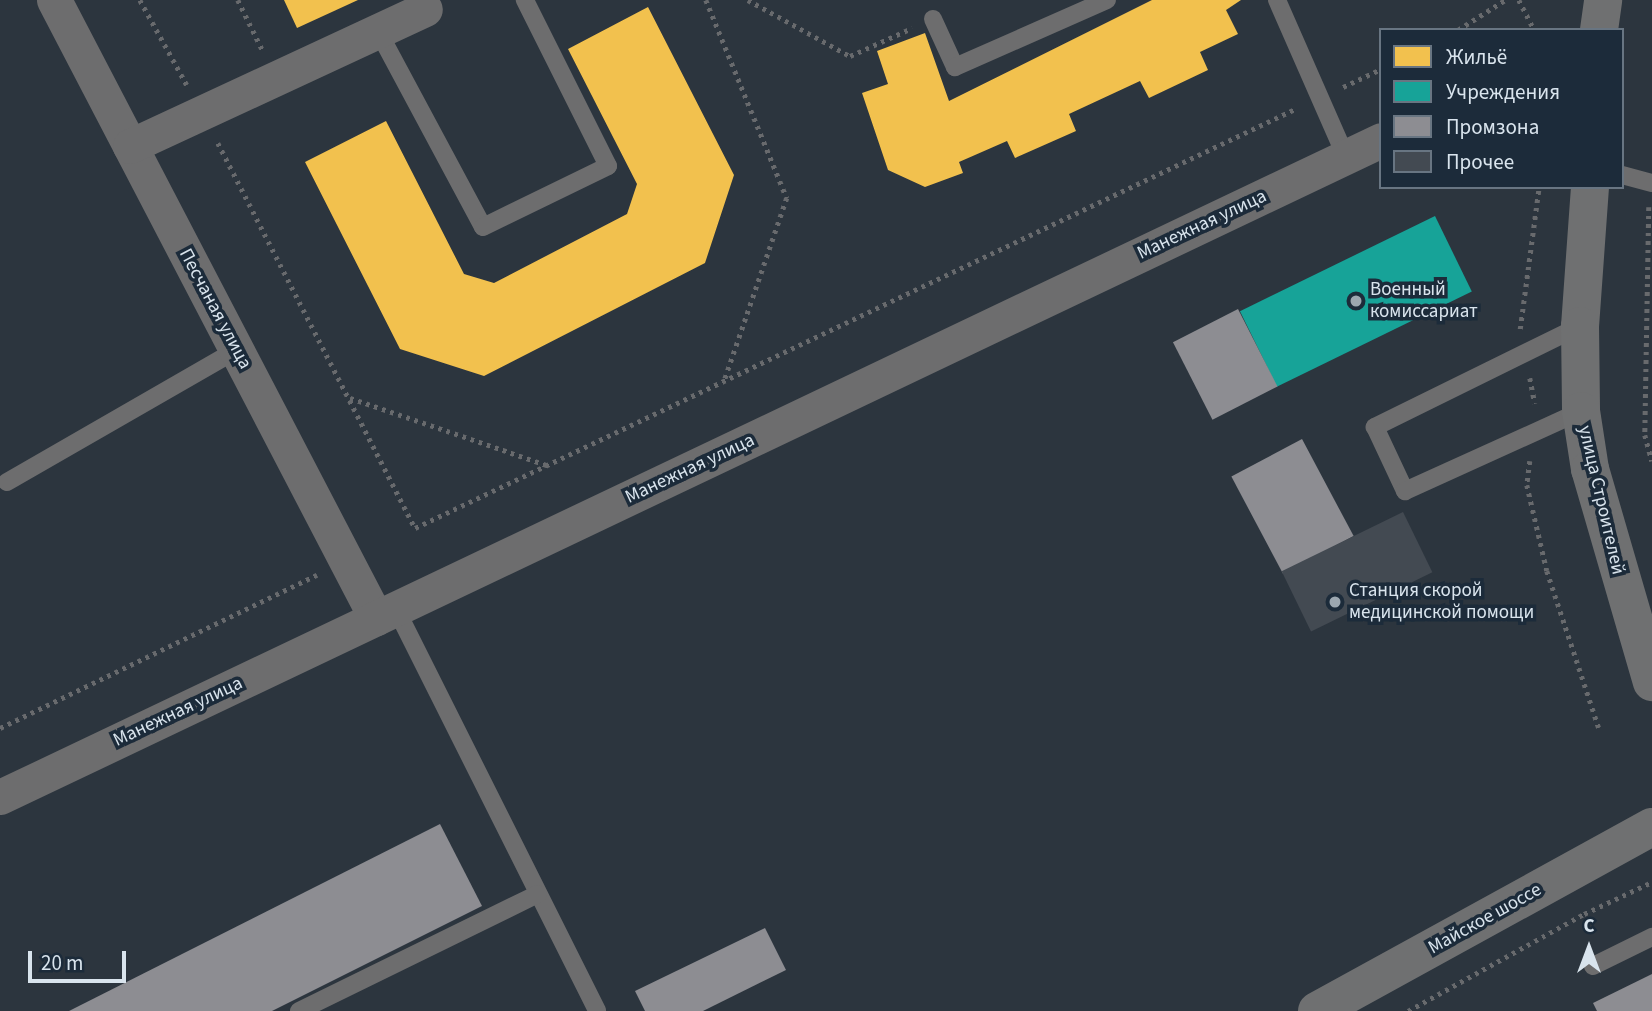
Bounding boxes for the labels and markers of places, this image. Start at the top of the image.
place label: Военный комиссариат [1370,279,1478,323]
marker: Военный комиссариат [1348,293,1364,309]
place label: Станция скорой медицинской помощи [1349,580,1534,624]
marker: Станция скорой медицинской помощи [1327,594,1343,610]

